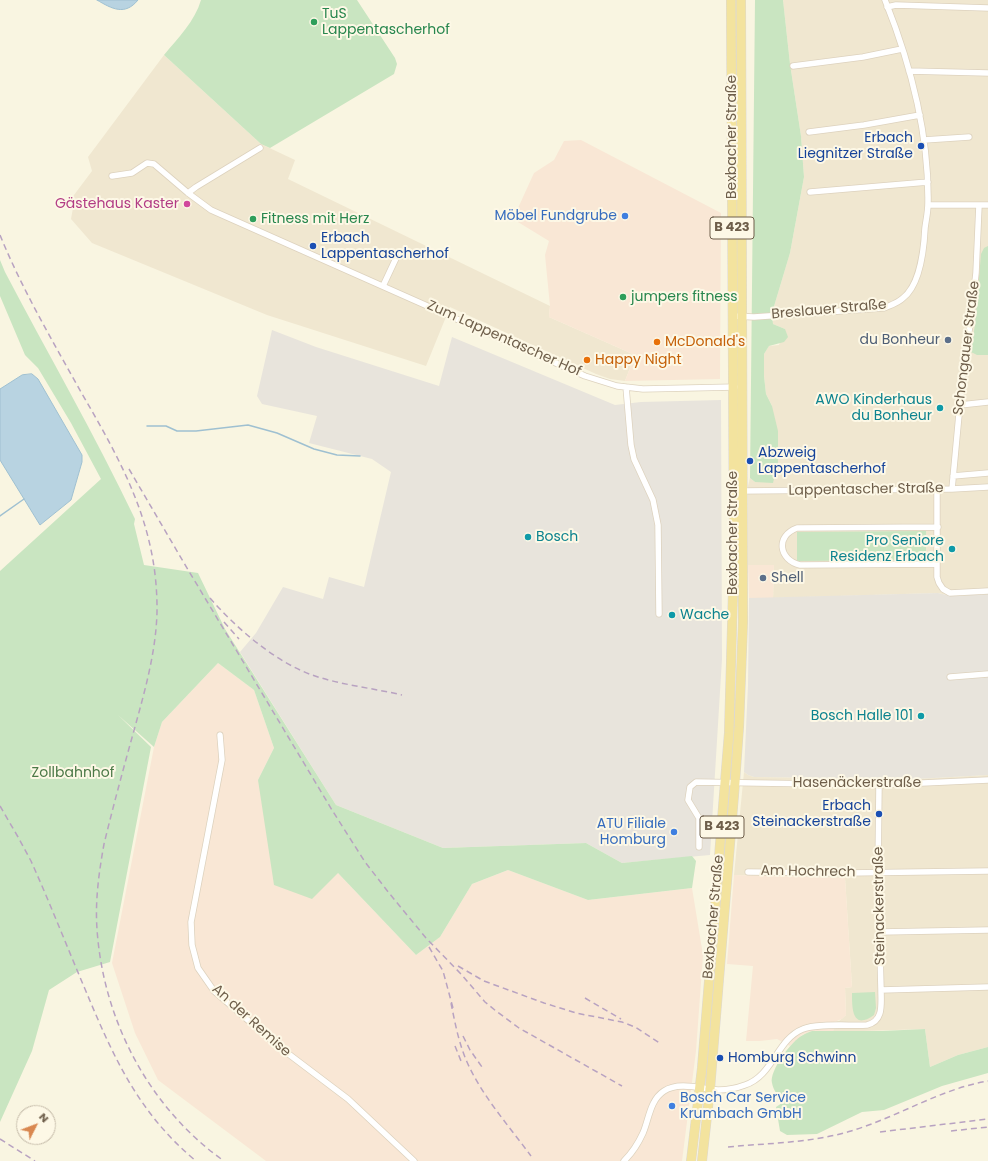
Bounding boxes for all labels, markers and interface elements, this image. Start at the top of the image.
place label: TuS Lappentascherhof [322,6,450,38]
marker: TuS Lappentascherhof [309,17,319,27]
street label: Bexbacher Straße [724,75,740,199]
place label: Erbach Liegnitzer Straße [798,130,913,162]
marker: Erbach Liegnitzer Straße [916,141,926,151]
place label: Gästehaus Kaster [55,196,179,212]
marker: Gästehaus Kaster [182,199,192,209]
place label: Möbel Fundgrube [494,208,617,224]
place label: Fitness mit Herz [261,211,369,227]
marker: Möbel Fundgrube [620,211,630,221]
marker: Fitness mit Herz [248,214,258,224]
road number: B 423 [710,217,754,239]
place label: Erbach Lappentascherhof [321,230,449,262]
marker: Erbach Lappentascherhof [308,241,318,251]
street label: Schongauer Straße [950,280,984,416]
place label: jumpers fitness [631,289,738,305]
marker: jumpers fitness [618,292,628,302]
street label: Zum Lappentascher Hof [424,297,584,381]
street label: Breslauer Straße [771,297,887,323]
place label: du Bonheur [860,332,940,348]
place label: McDonald's [665,334,745,350]
marker: du Bonheur [943,335,953,345]
marker: McDonald's [652,337,662,347]
place label: Happy Night [595,352,682,368]
marker: Happy Night [582,355,592,365]
place label: AWO Kinderhaus du Bonheur [815,392,932,424]
marker: AWO Kinderhaus du Bonheur [935,403,945,413]
place label: Abzweig Lappentascherhof [758,445,886,478]
marker: Abzweig Lappentascherhof [745,456,755,466]
street label: Bexbacher Straße [725,471,741,595]
street label: Lappentascher Straße [788,480,944,500]
place label: Bosch [536,529,578,545]
marker: Bosch [523,532,533,542]
place label: Pro Seniore Residenz Erbach [830,533,944,566]
marker: Pro Seniore Residenz Erbach [947,544,957,554]
place label: Shell [771,570,804,586]
marker: Shell [758,573,768,583]
place label: Wache [680,607,729,623]
marker: Wache [667,610,677,620]
place label: Bosch Halle 101 [811,708,913,724]
marker: Bosch Halle 101 [916,711,926,721]
park label: Zollbahnhof [32,765,114,781]
street label: Hasenäckerstraße [793,775,921,791]
place label: Erbach Steinackerstraße [752,798,871,830]
marker: Erbach Steinackerstraße [874,809,884,819]
place label: ATU Filiale Homburg [597,816,666,848]
road number: B 423 [700,816,744,838]
marker: ATU Filiale Homburg [669,827,679,837]
street label: Steinackerstraße [871,846,889,966]
street label: Bexbacher Straße [700,854,728,980]
street label: Am Hochrech [760,863,856,881]
street label: An der Remise [208,981,294,1061]
place label: Homburg Schwinn [728,1050,856,1066]
marker: Homburg Schwinn [715,1053,725,1063]
place label: Bosch Car Service Krumbach GmbH [680,1090,806,1122]
marker: Bosch Car Service Krumbach GmbH [667,1101,677,1111]
north arrow [16,1105,56,1145]
text: N [35,1109,53,1126]

